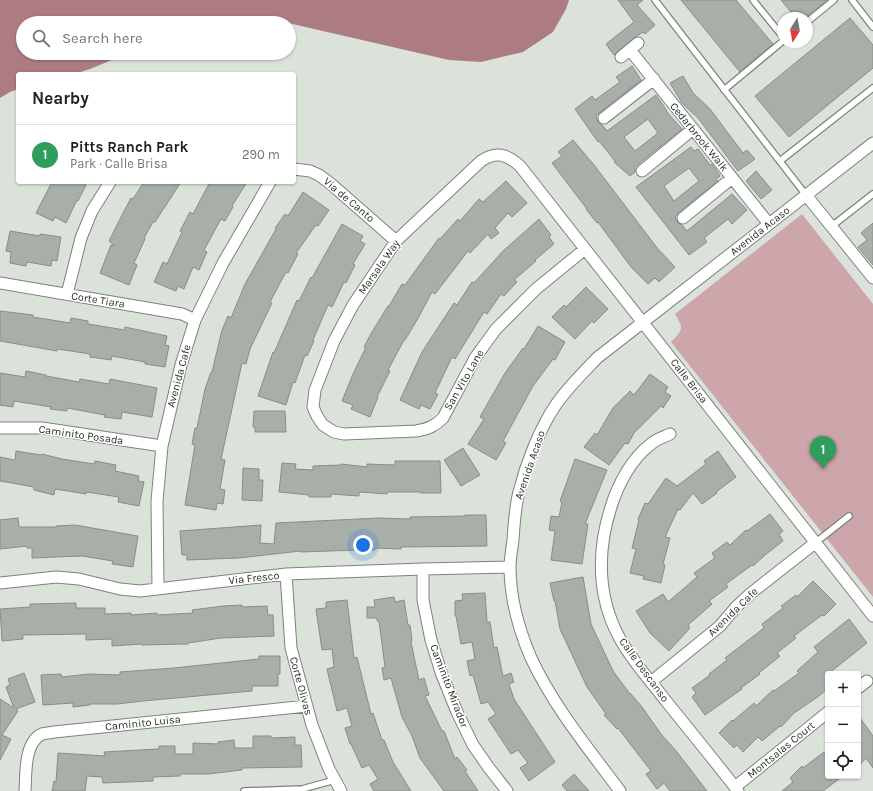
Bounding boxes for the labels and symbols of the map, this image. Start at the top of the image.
north arrow [777,12,813,48]
street label: Cedarbrook Walk [667,100,731,174]
street label: Via de Canto [321,175,377,225]
street label: Avenida Acaso [728,204,792,258]
street label: Marsala Way [355,237,403,297]
street label: Corte Tiara [70,289,126,311]
street label: Avenida Cafe [164,343,194,409]
street label: San Vito Lane [441,347,487,413]
street label: Calle Brisa [668,356,710,406]
street label: Caminito Posada [38,423,124,447]
street label: Avenida Acaso [512,429,548,501]
pin: 1 [810,436,836,469]
your location [353,535,373,555]
street label: Via Fresco [228,569,280,587]
street label: Avenida Cafe [705,585,761,639]
street label: Calle Descanso [616,635,672,705]
street label: Caminito Mirador [427,643,471,730]
street label: Corte Olivas [287,655,315,717]
street label: Caminito Luisa [105,713,181,733]
street label: Montsalas Court [745,719,817,781]

